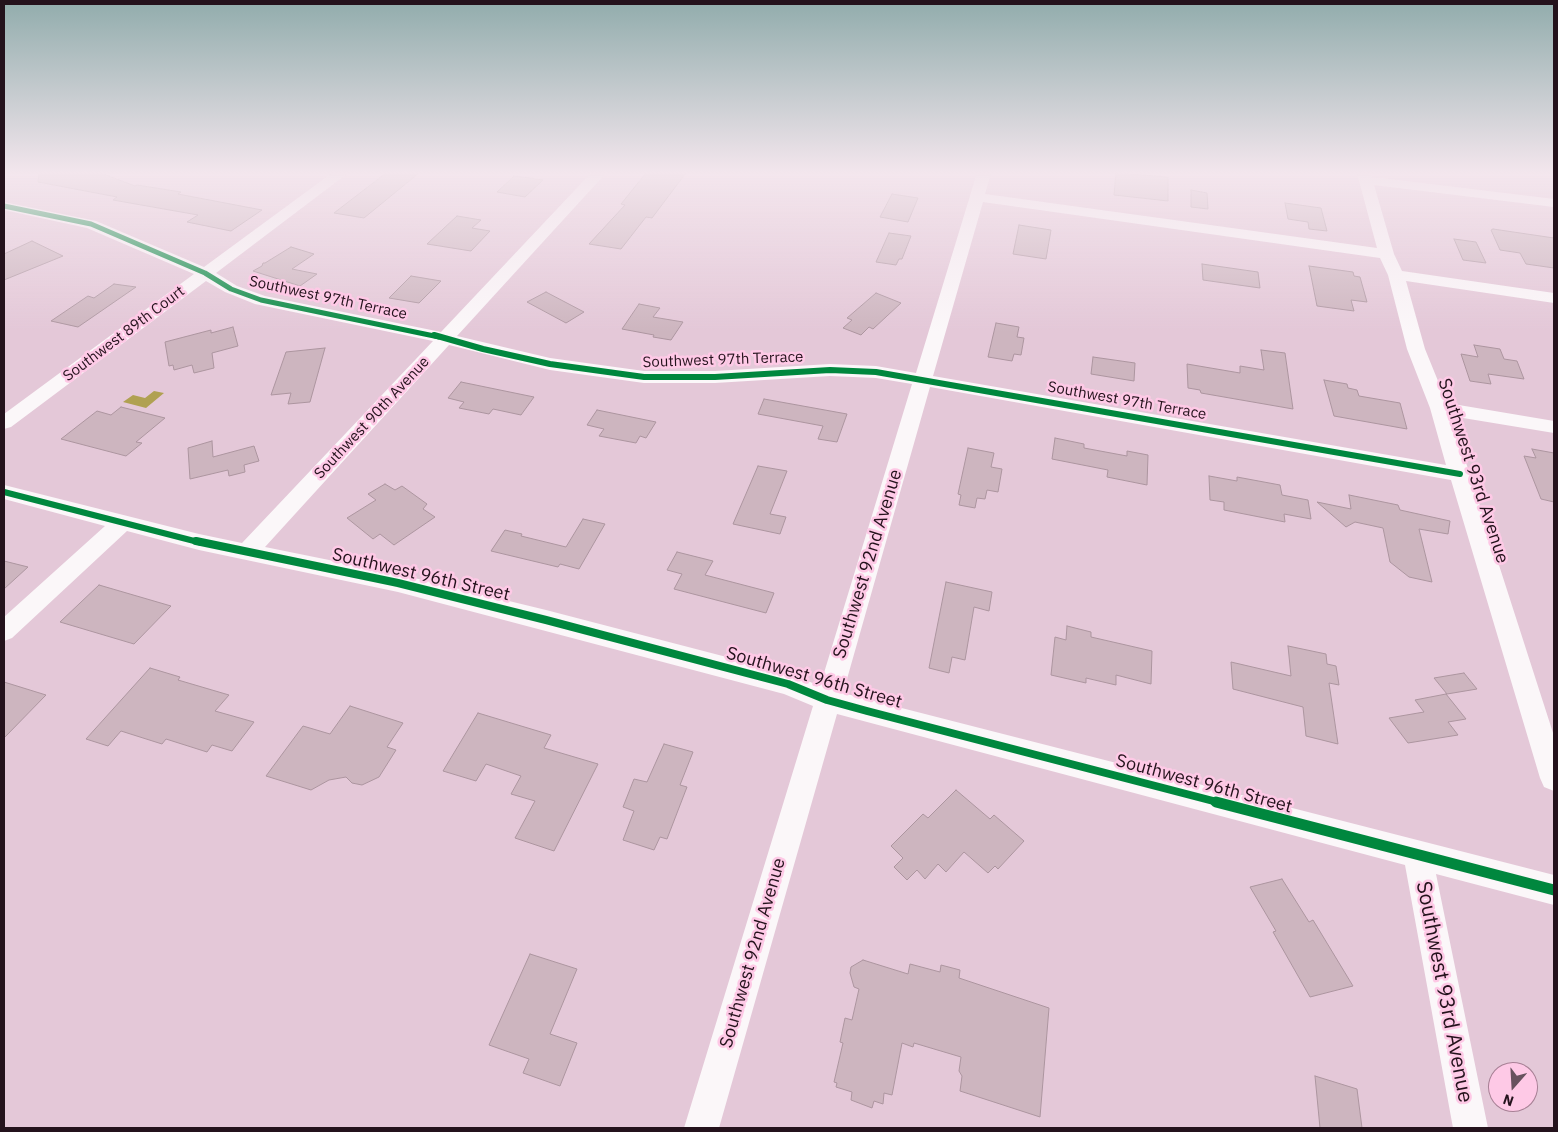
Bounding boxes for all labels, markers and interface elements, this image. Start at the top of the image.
street label: Southwest 97th Terrace [247,272,409,324]
street label: Southwest 89th Court [60,282,188,386]
street label: Southwest 97th Terrace [642,348,804,372]
street label: Southwest 90th Avenue [311,353,433,483]
street label: Southwest 93rd Avenue [1433,376,1513,566]
street label: Southwest 97th Terrace [1046,378,1208,424]
street label: Southwest 92nd Avenue [829,467,907,661]
street label: Southwest 96th Street [330,544,512,606]
street label: Southwest 96th Street [724,643,904,713]
street label: Southwest 96th Street [1113,750,1295,818]
street label: Southwest 92nd Avenue [716,856,790,1050]
street label: Southwest 93rd Avenue [1410,879,1478,1105]
north arrow [1488,1062,1538,1112]
text: N [1501,1090,1516,1110]

